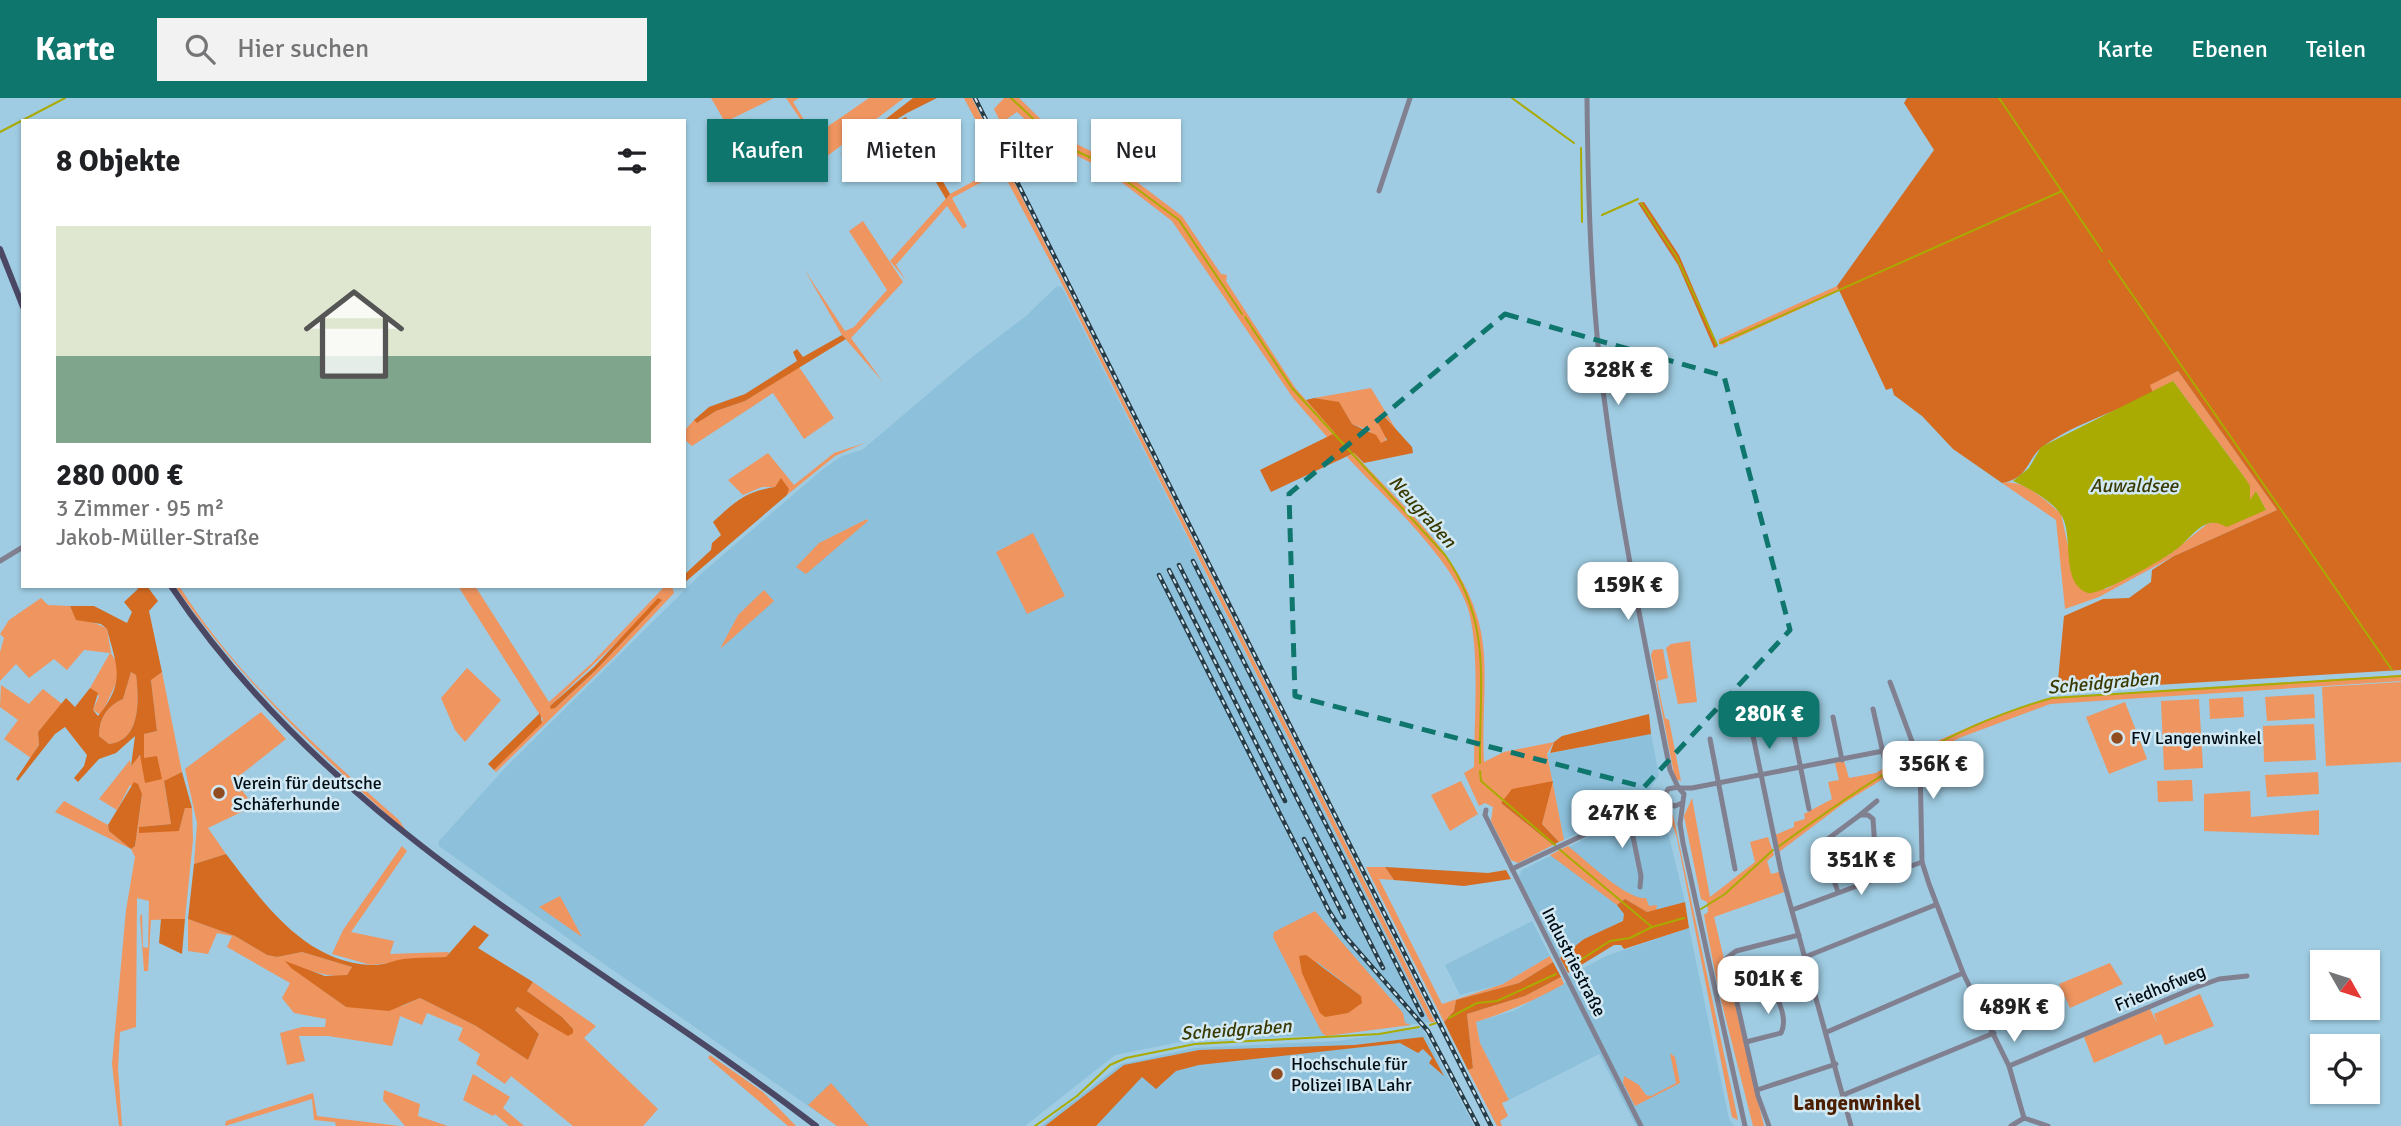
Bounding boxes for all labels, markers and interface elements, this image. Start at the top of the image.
search box [157,18,647,81]
text: Karte [35,29,115,70]
icon: search [181,30,219,68]
text: Hier suchen [237,33,369,65]
text: Karte [2097,34,2153,64]
text: Ebenen [2191,34,2268,64]
text: Teilen [2306,34,2366,64]
chip: Kaufen [707,119,828,182]
chip: Mieten [842,119,961,182]
chip: Filter [975,119,1077,182]
chip: Neu [1091,119,1181,182]
icon: filters [613,142,651,180]
text: 8 Objekte [56,143,180,180]
icon: home [291,271,417,397]
pin: 328K € [1561,348,1675,407]
text: 328K € [1583,355,1653,384]
text: 280 000 € [56,457,183,494]
water label: Neugraben [1383,470,1461,553]
water label: Auwaldsee [2090,474,2179,498]
text: 3 Zimmer · 95 m² [56,494,224,523]
text: Jakob-Müller-Straße [56,523,260,552]
pin: 159K € [1571,562,1685,622]
text: 159K € [1593,570,1663,599]
water label: Scheidgraben [2047,666,2160,700]
pin: 280K € [1712,692,1826,751]
text: 280K € [1734,699,1804,728]
place label: FV Langenwinkel [2131,727,2262,749]
marker: FV Langenwinkel [2109,730,2125,746]
pin: 356K € [1876,742,1990,801]
text: 356K € [1898,749,1968,778]
place label: Verein für deutsche Schäferhunde [233,772,382,815]
marker: Verein für deutsche Schäferhunde [211,785,227,801]
pin: 247K € [1565,790,1679,850]
text: 247K € [1587,798,1657,827]
pin: 351K € [1804,838,1918,897]
text: 351K € [1826,845,1896,874]
street label: Industriestraße [1537,904,1611,1020]
north arrow [2310,950,2380,1020]
map controls [2310,950,2380,1104]
pin: 501K € [1711,956,1825,1016]
street label: Friedhofweg [2111,960,2209,1016]
text: 501K € [1733,964,1803,993]
pin: 489K € [1957,984,2071,1044]
text: 489K € [1979,992,2049,1021]
water label: Scheidgraben [1180,1014,1293,1046]
button: locate [2310,1034,2380,1104]
place label: Hochschule für Polizei IBA Lahr [1291,1053,1412,1096]
marker: Hochschule für Polizei IBA Lahr [1269,1066,1285,1082]
district label: Langenwinkel [1793,1090,1921,1116]

